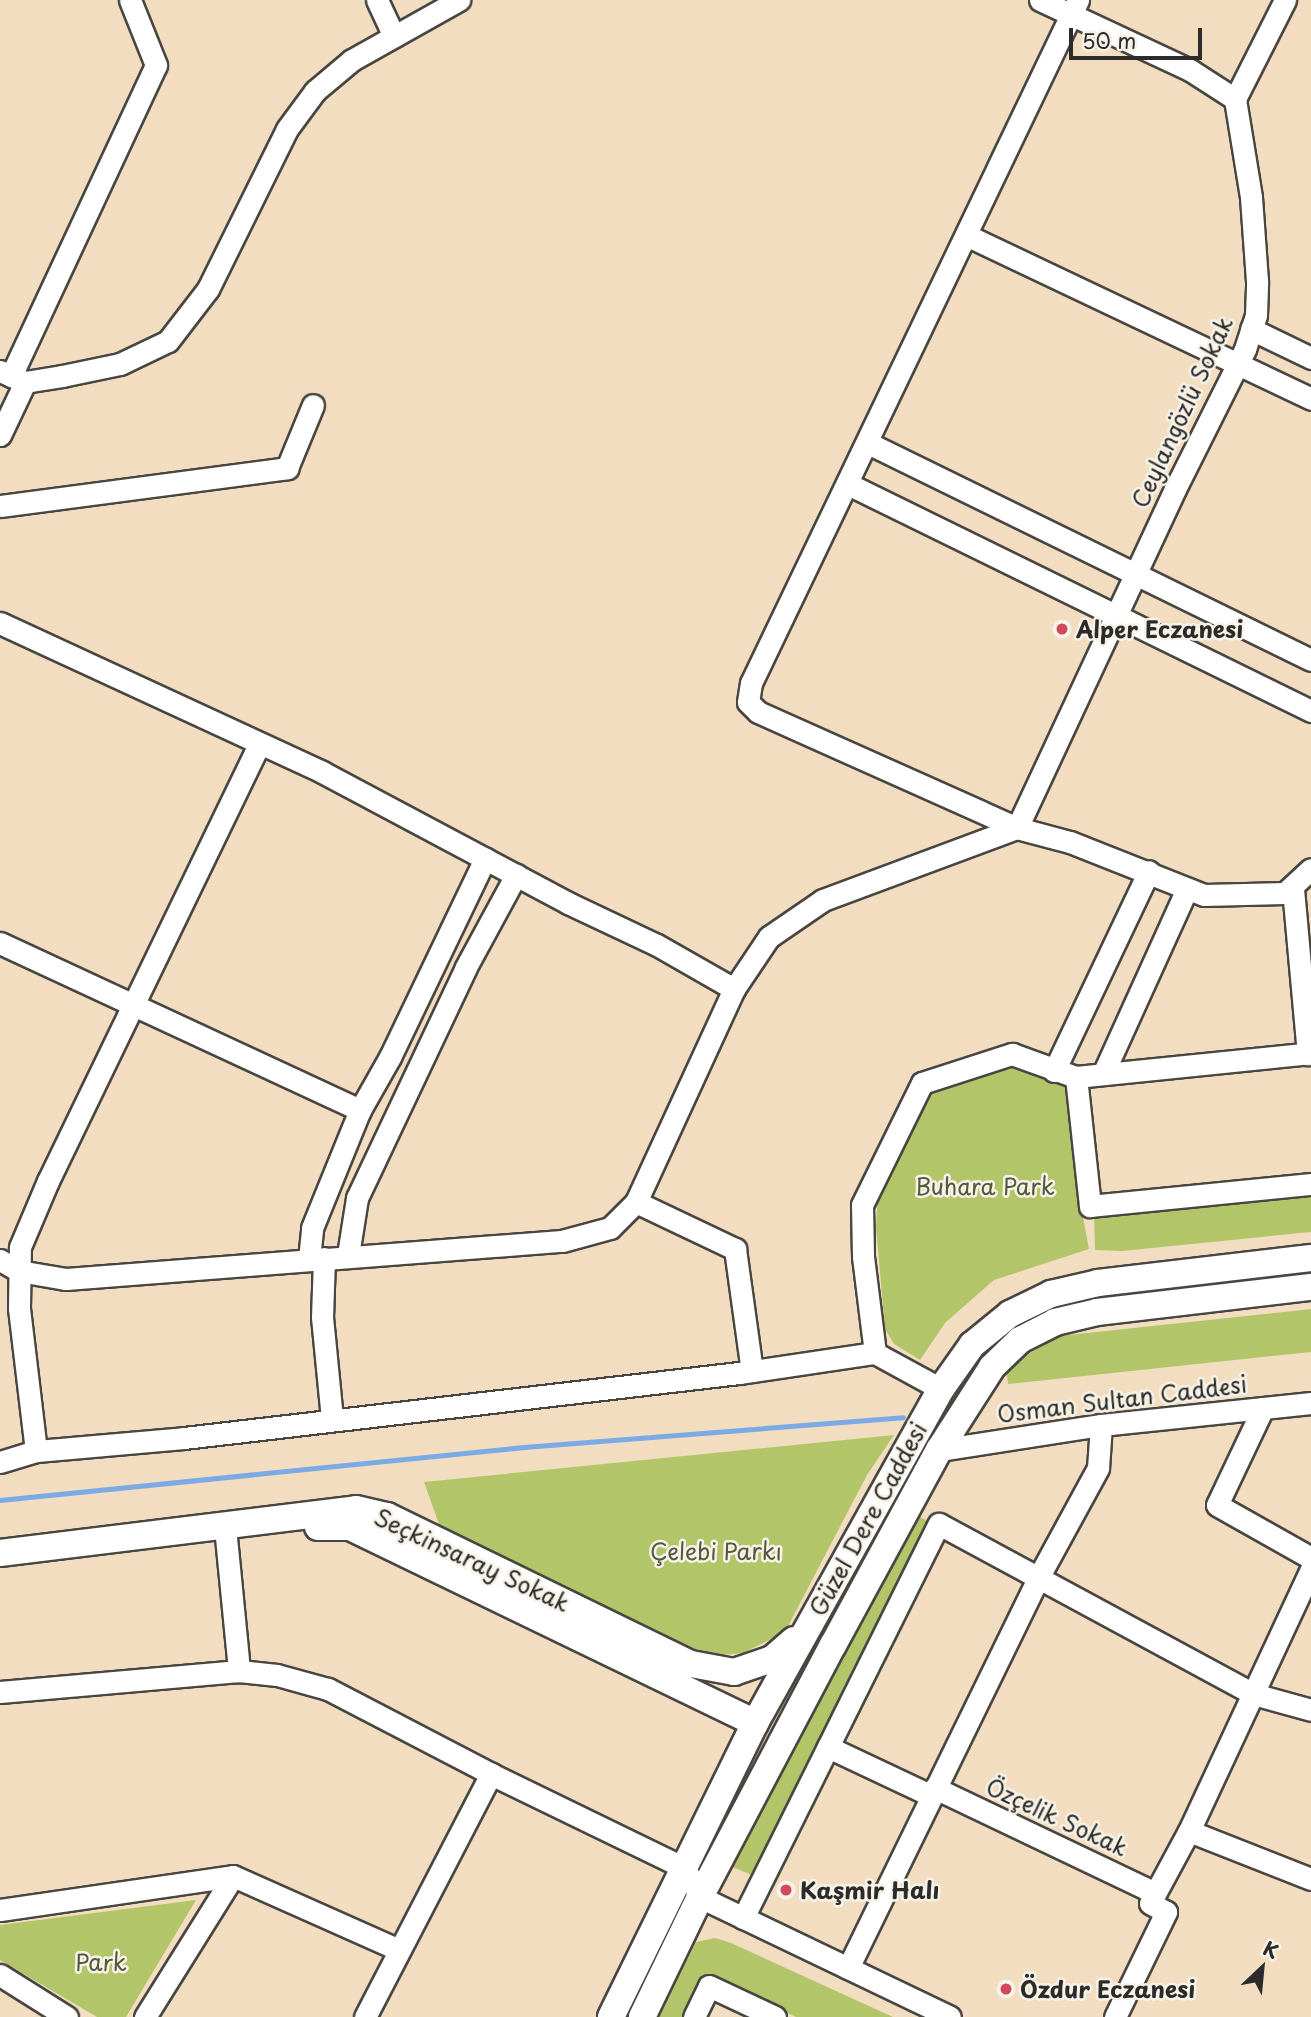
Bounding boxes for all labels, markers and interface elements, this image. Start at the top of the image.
scale bar [1073,14,1206,58]
text: 50 m [1082,24,1136,56]
street label: Ceylangözlü Sokak [1125,312,1239,512]
place label: Alper Eczanesi [1076,615,1245,643]
marker: Alper Eczanesi [1054,621,1070,637]
park label: Buhara Park [915,1172,1055,1200]
street label: Osman Sultan Caddesi [996,1370,1248,1428]
street label: Güzel Dere Caddesi [803,1417,933,1621]
street label: Seçkinsaray Sokak [370,1503,574,1617]
park label: Çelebi Parkı [650,1537,782,1565]
street label: Özçelik Sokak [981,1772,1133,1862]
place label: Kaşmir Halı [800,1876,940,1904]
marker: Kaşmir Halı [778,1882,794,1898]
north arrow [1227,1933,1297,2003]
text: K [1259,1933,1284,1965]
park label: Park [75,1948,127,1976]
place label: Özdur Eczanesi [1020,1975,1196,2003]
marker: Özdur Eczanesi [998,1981,1014,1997]

